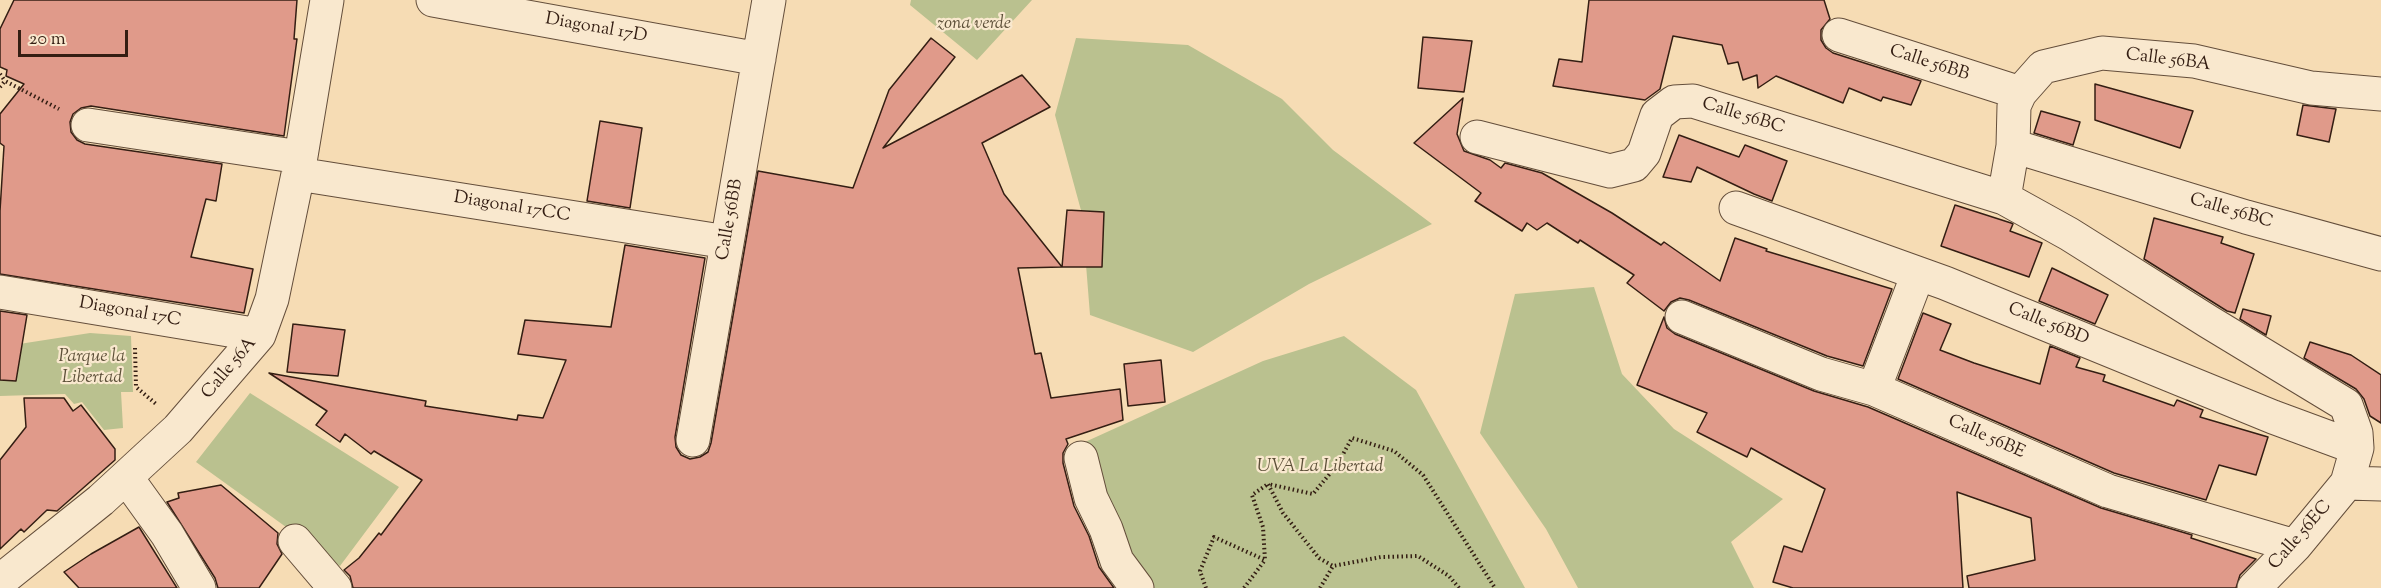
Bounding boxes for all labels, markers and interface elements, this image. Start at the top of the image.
street label: Diagonal 17D [543,9,649,49]
park label: zona verde [937,14,1011,36]
scale bar [21,18,130,56]
text: 20 m [29,27,66,53]
street label: Calle 56BB [1886,41,1972,87]
street label: Calle 56BA [2124,45,2212,77]
street label: Calle 56BC [1699,94,1787,140]
street label: Calle 56BB [713,178,749,262]
street label: Diagonal 17CC [452,188,572,228]
street label: Calle 56BC [2187,190,2275,234]
street label: Diagonal 17C [77,293,183,333]
street label: Calle 56BD [2004,299,2092,351]
street label: Calle 56A [198,334,262,404]
park label: Parque la Libertad [59,347,125,389]
street label: Calle 56BE [1944,411,2028,465]
park label: UVA La Libertad [1257,457,1383,479]
street label: Calle 56EC [2265,497,2337,575]

